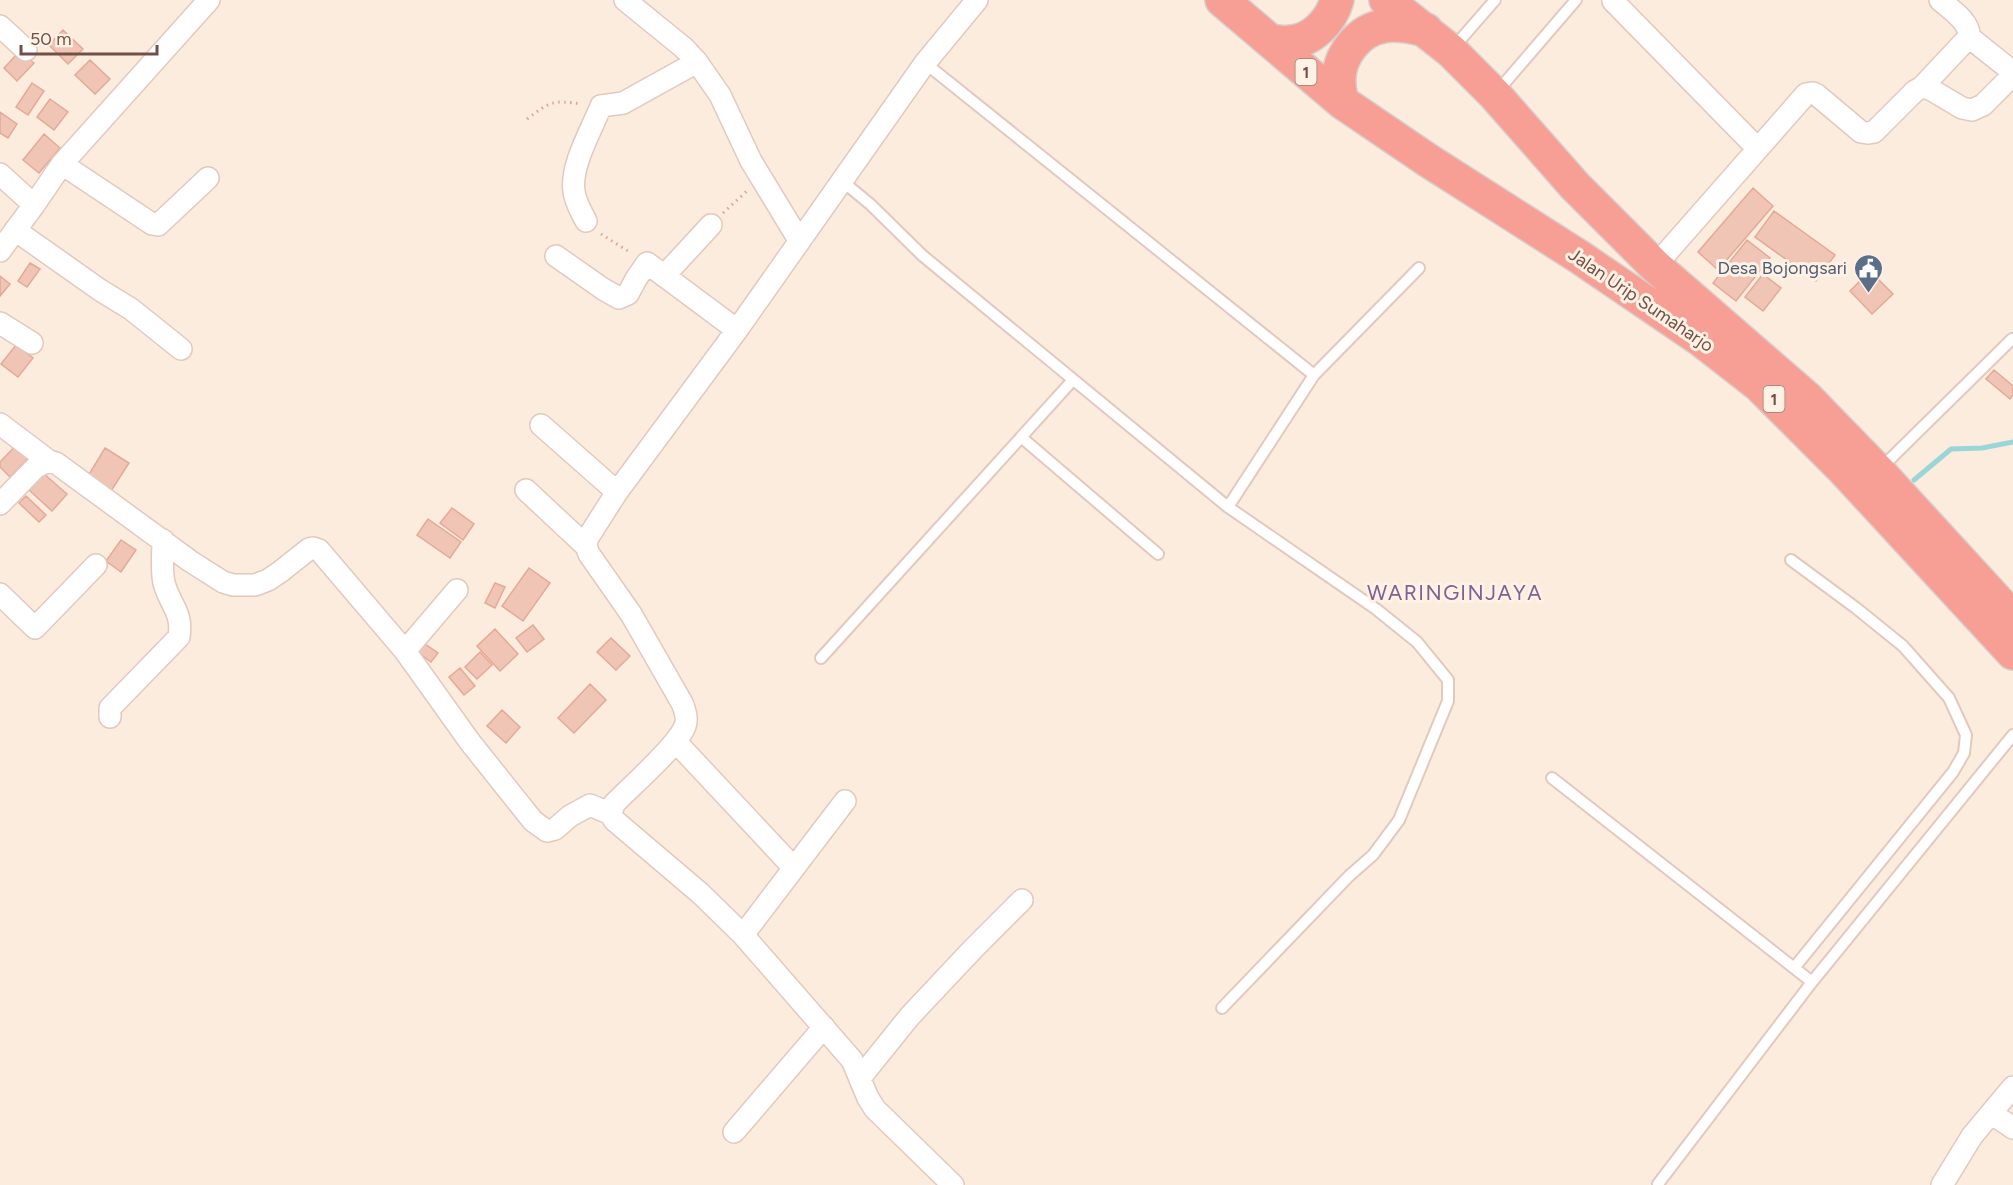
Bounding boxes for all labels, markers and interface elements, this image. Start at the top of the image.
scale bar [21,18,158,56]
text: 50 m [30,28,72,50]
road number: 1 [1296,59,1316,85]
street label: Jalan Urip Sumaharjo [1564,243,1718,357]
public building icon: Desa Bojongsari [1852,252,1884,294]
place label: Desa Bojongsari [1718,257,1847,279]
road number: 1 [1764,386,1784,412]
district label: WARINGINJAYA [1367,580,1543,605]

